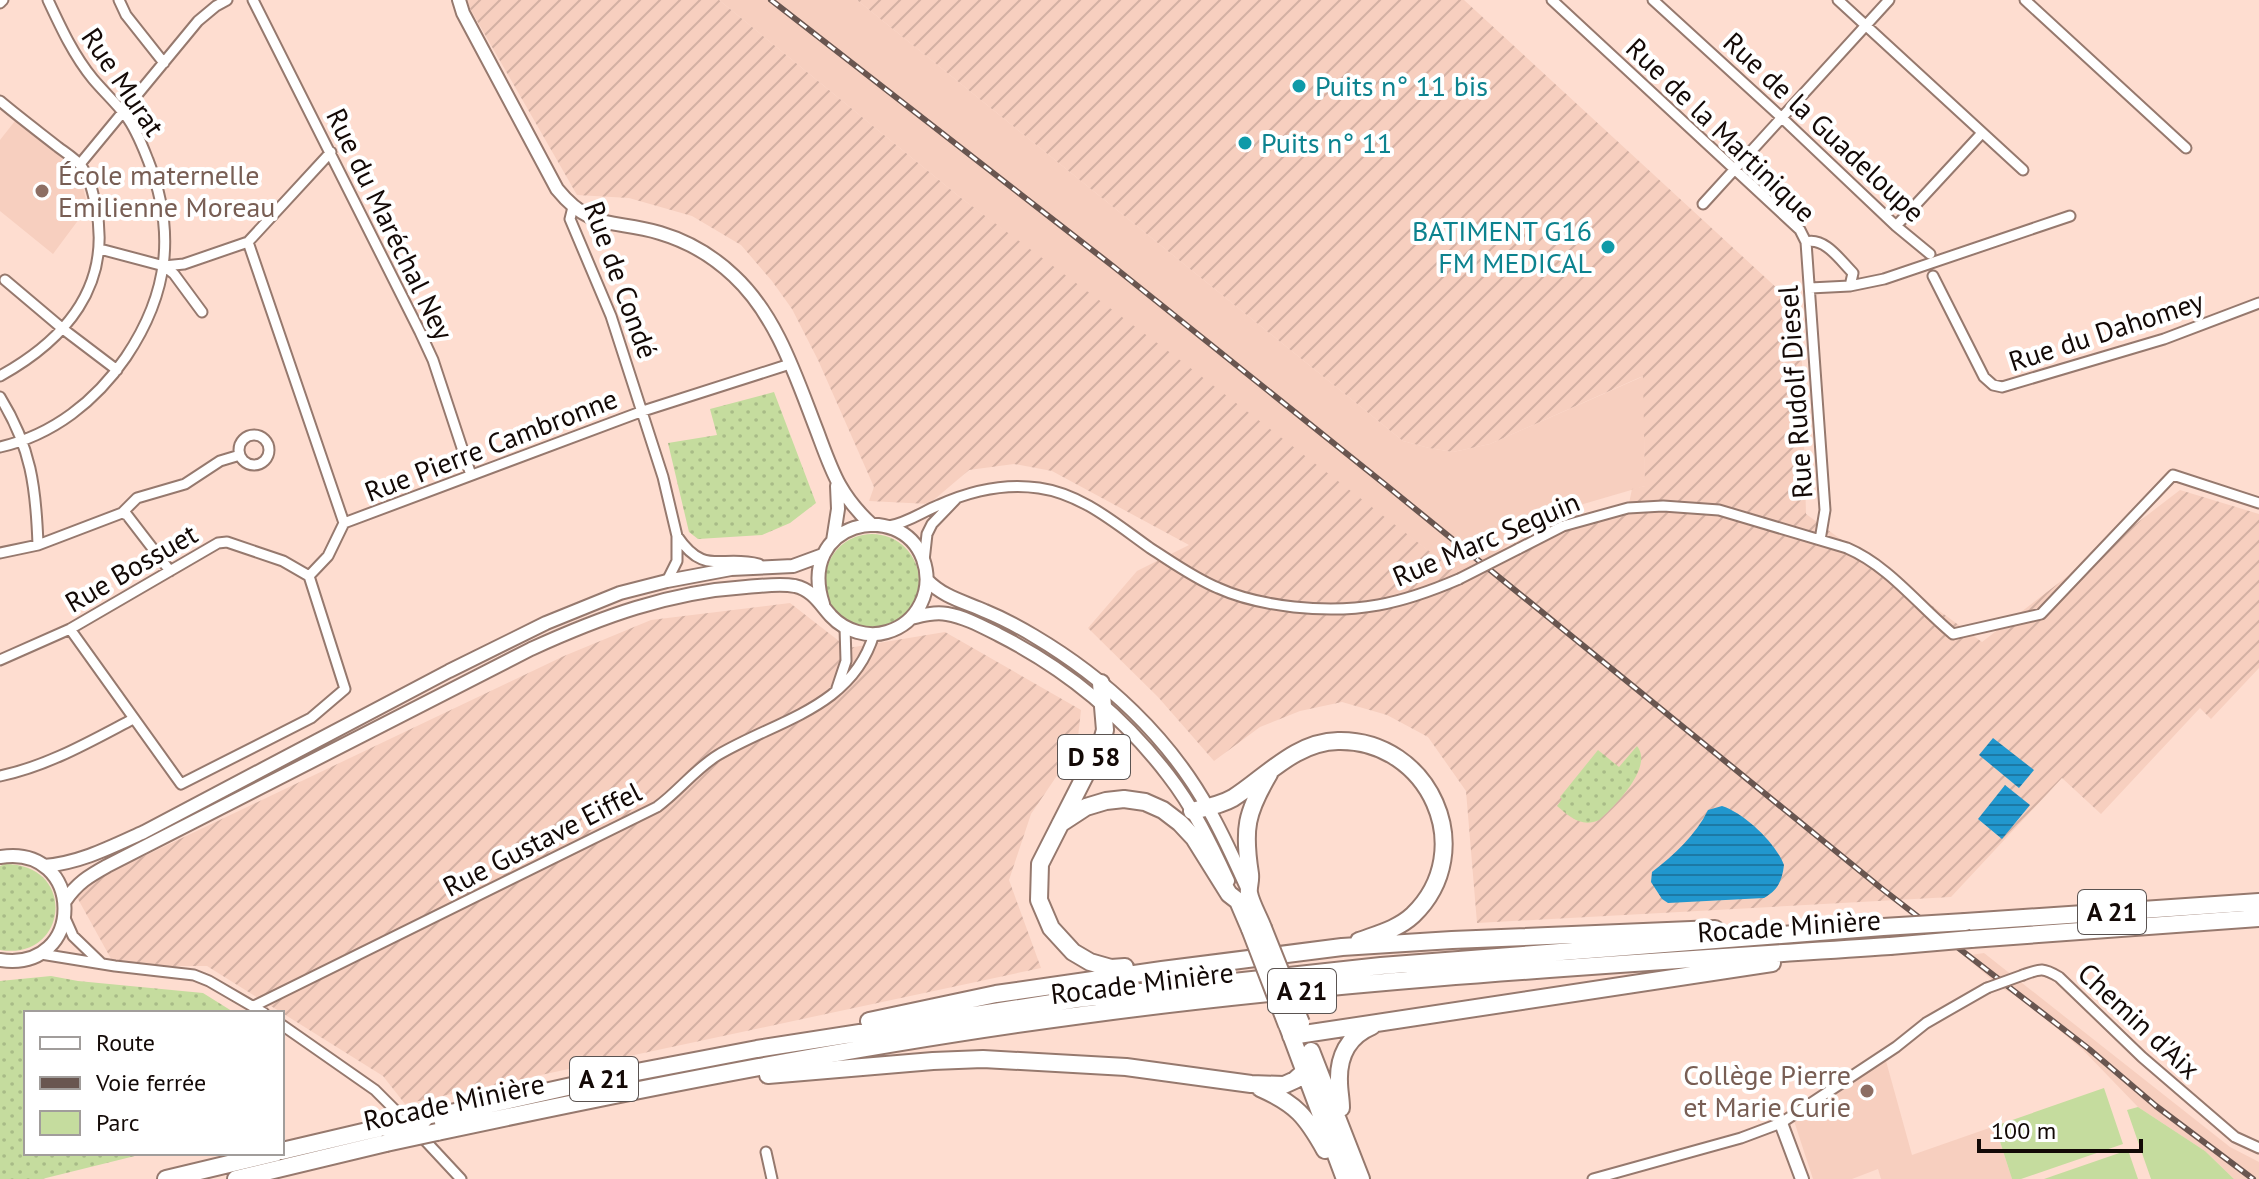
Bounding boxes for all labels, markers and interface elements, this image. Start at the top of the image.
street label: Rue Murat [74,20,174,144]
street label: Rue de la Guadeloupe [1716,24,1933,230]
street label: Rue de la Martinique [1619,29,1824,230]
place label: Puits n° 11 bis [1315,67,1488,104]
marker: Puits n° 11 bis [1290,77,1308,95]
street label: Rue du Maréchal Ney [318,102,463,346]
place label: Puits n° 11 [1261,124,1392,161]
marker: Puits n° 11 [1236,134,1254,152]
place label: École maternelle Emilienne Moreau [58,156,275,225]
marker: École maternelle Emilienne Moreau [33,182,51,200]
street label: Rue de Condé [576,196,667,363]
place label: BATIMENT G16 FM MEDICAL [1412,212,1592,281]
marker: BATIMENT G16 FM MEDICAL [1599,238,1617,256]
street label: Rue du Dahomey [2004,282,2208,379]
street label: Rue Rudolf Diesel [1769,284,1820,500]
street label: Rue Pierre Cambronne [359,379,623,510]
street label: Rue Marc Seguin [1387,482,1585,595]
street label: Rue Bossuet [58,515,204,620]
road number: D 58 [1058,735,1130,779]
street label: Rue Gustave Eiffel [436,773,647,905]
road number: A 21 [2078,890,2146,934]
street label: Rocade Minière [1696,901,1882,950]
street label: Rocade Minière [1048,953,1236,1012]
street label: Chemin d'Aix [2070,954,2209,1087]
road number: A 21 [1268,969,1336,1013]
legend [24,1011,284,1155]
text: Route [96,1027,155,1058]
place label: Collège Pierre et Marie Curie [1683,1056,1851,1125]
road number: A 21 [570,1057,638,1101]
street label: Rocade Minière [360,1064,548,1139]
text: Voie ferrée [95,1067,206,1098]
marker: Collège Pierre et Marie Curie [1858,1082,1876,1100]
scale bar [1979,1103,2141,1153]
text: Parc [96,1107,140,1138]
text: 100 m [1991,1115,2056,1146]

